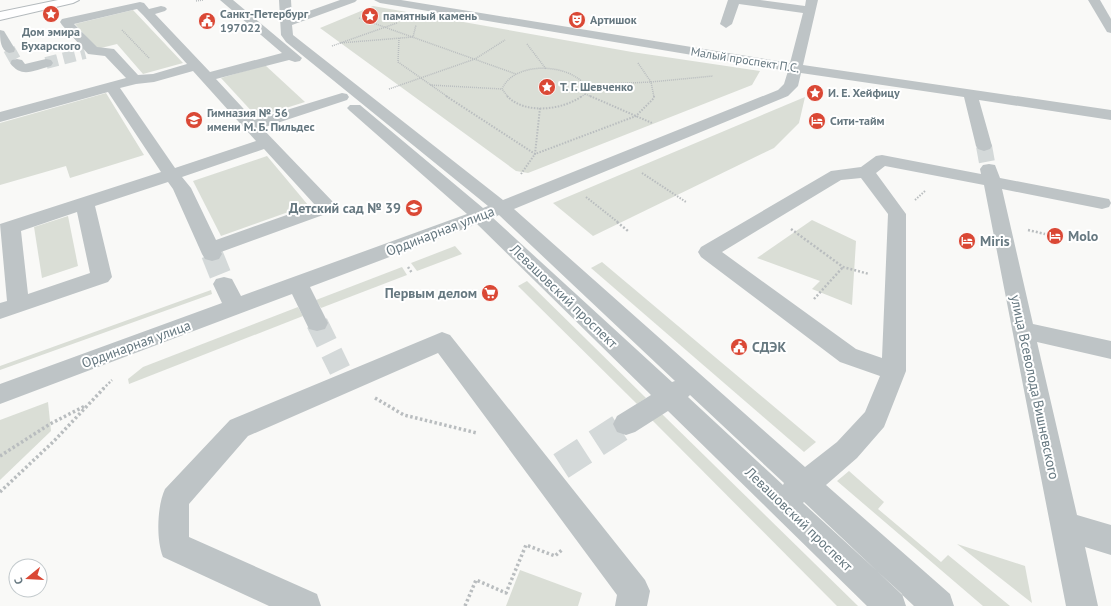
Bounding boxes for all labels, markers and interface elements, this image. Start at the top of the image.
place icon: Дом эмира Бухарского [41,4,61,24]
place label: Санкт-Петербург 197022 [220,6,309,35]
place icon: памятный камень [360,6,380,26]
place label: памятный камень [383,8,477,23]
theatre icon: Артишок [567,10,587,30]
public building icon: Санкт-Петербург 197022 [197,11,217,31]
place label: Артишок [590,12,637,27]
place label: Дом эмира Бухарского [21,24,81,53]
street label: Малый проспект П.С. [690,44,800,75]
place icon: Т. Г. Шевченко [537,77,557,97]
place label: Т. Г. Шевченко [560,79,634,94]
place icon: И. Е. Хейфицу [805,83,825,103]
place label: И. Е. Хейфицу [828,85,900,100]
place label: Гимназия № 56 имени М. Б. Пильдес [207,105,315,134]
school or university icon: Гимназия № 56 имени М. Б. Пильдес [184,110,204,130]
hotel icon: Сити-тайм [807,111,827,131]
place label: Сити-тайм [830,113,885,128]
school or university icon: Детский сад № 39 [404,198,424,218]
place label: Детский сад № 39 [289,199,401,217]
street label: Ординарная улица [383,202,497,260]
hotel icon: Molo [1045,226,1065,246]
place label: Molo [1068,227,1099,245]
hotel icon: Miris [957,231,977,251]
place label: Miris [980,232,1010,250]
street label: Левашовский проспект [506,239,622,352]
supermarket icon: Первым делом [480,283,500,303]
place label: Первым делом [385,284,477,302]
street label: улица Всеволода Вишневского [1007,293,1063,481]
street label: Ординарная улица [79,316,193,372]
public building icon: СДЭК [729,337,749,357]
place label: СДЭК [752,338,786,356]
street label: Левашовский проспект [741,462,857,575]
north arrow [8,558,48,598]
text: С [11,576,26,586]

